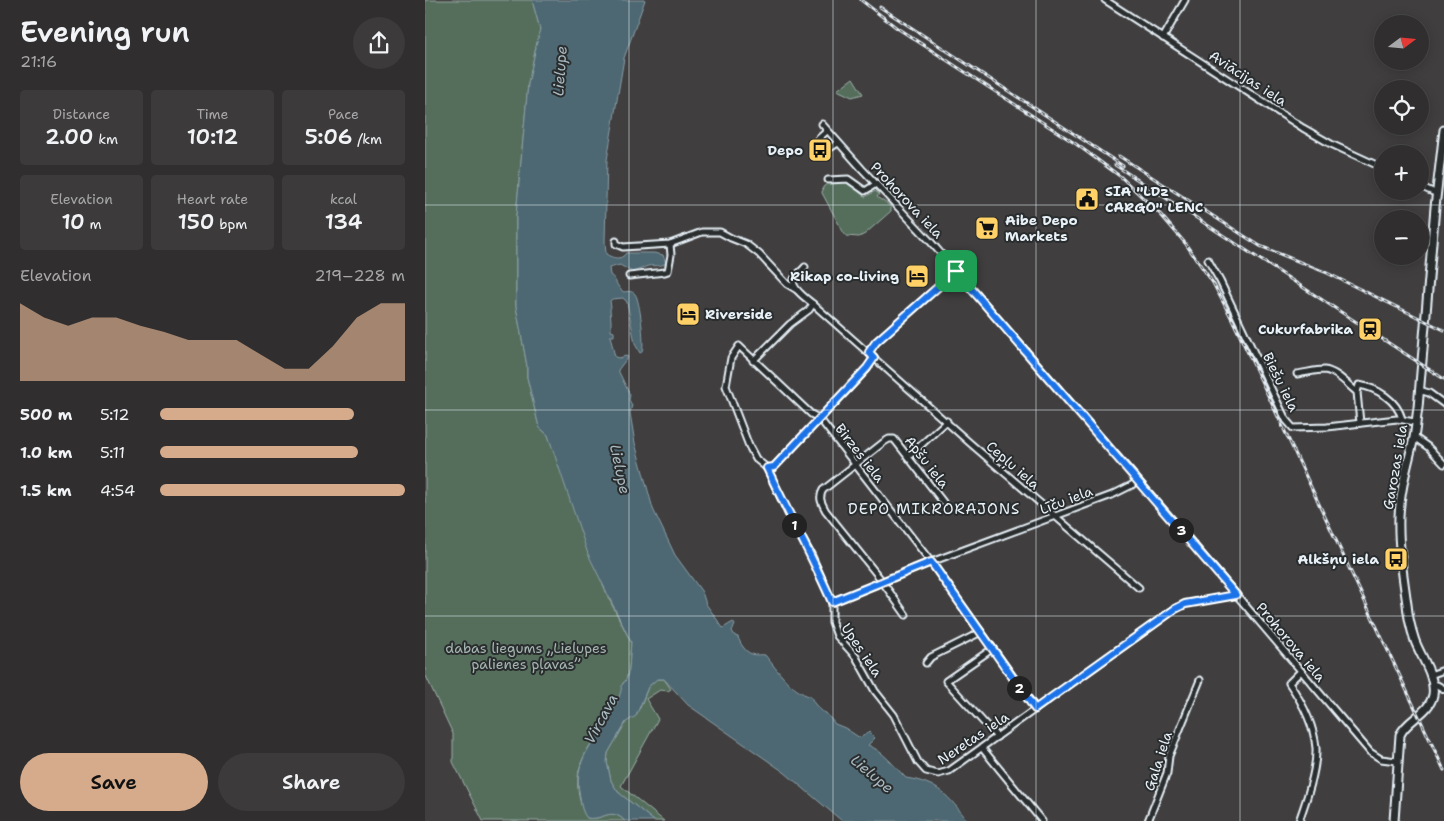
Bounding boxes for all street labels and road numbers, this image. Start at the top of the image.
street label: Aviācijas iela [1206,46,1290,110]
street label: Prohorova iela [867,158,947,242]
street label: Biešu iela [1259,349,1303,415]
street label: Birzes iela [831,420,889,486]
street label: Garozas iela [1379,423,1411,511]
street label: Apšu iela [901,432,953,492]
street label: Cepļu iela [982,437,1044,494]
street label: Līču iela [1037,482,1095,518]
street label: Prohorova iela [1252,599,1330,686]
street label: Upes iela [837,620,887,681]
street label: Neretas iela [934,707,1012,768]
street label: Gala iela [1140,729,1176,793]

